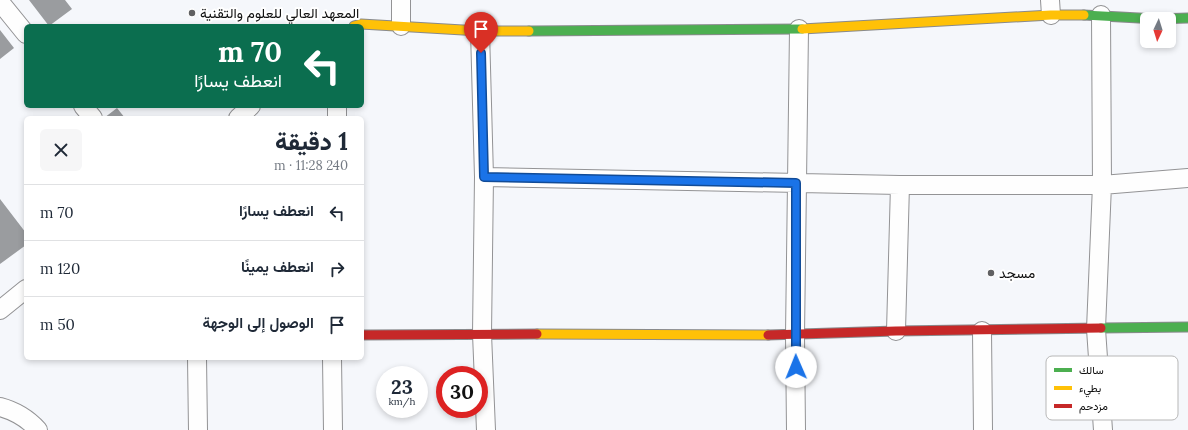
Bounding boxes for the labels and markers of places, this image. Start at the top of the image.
place label: المعهد العالي للعلوم والتقنية [200,4,359,25]
marker: المعهد العالي للعلوم والتقنية [187,8,197,18]
pin [464,12,498,53]
place label: مسجد [999,264,1035,282]
marker: مسجد [986,268,996,278]

